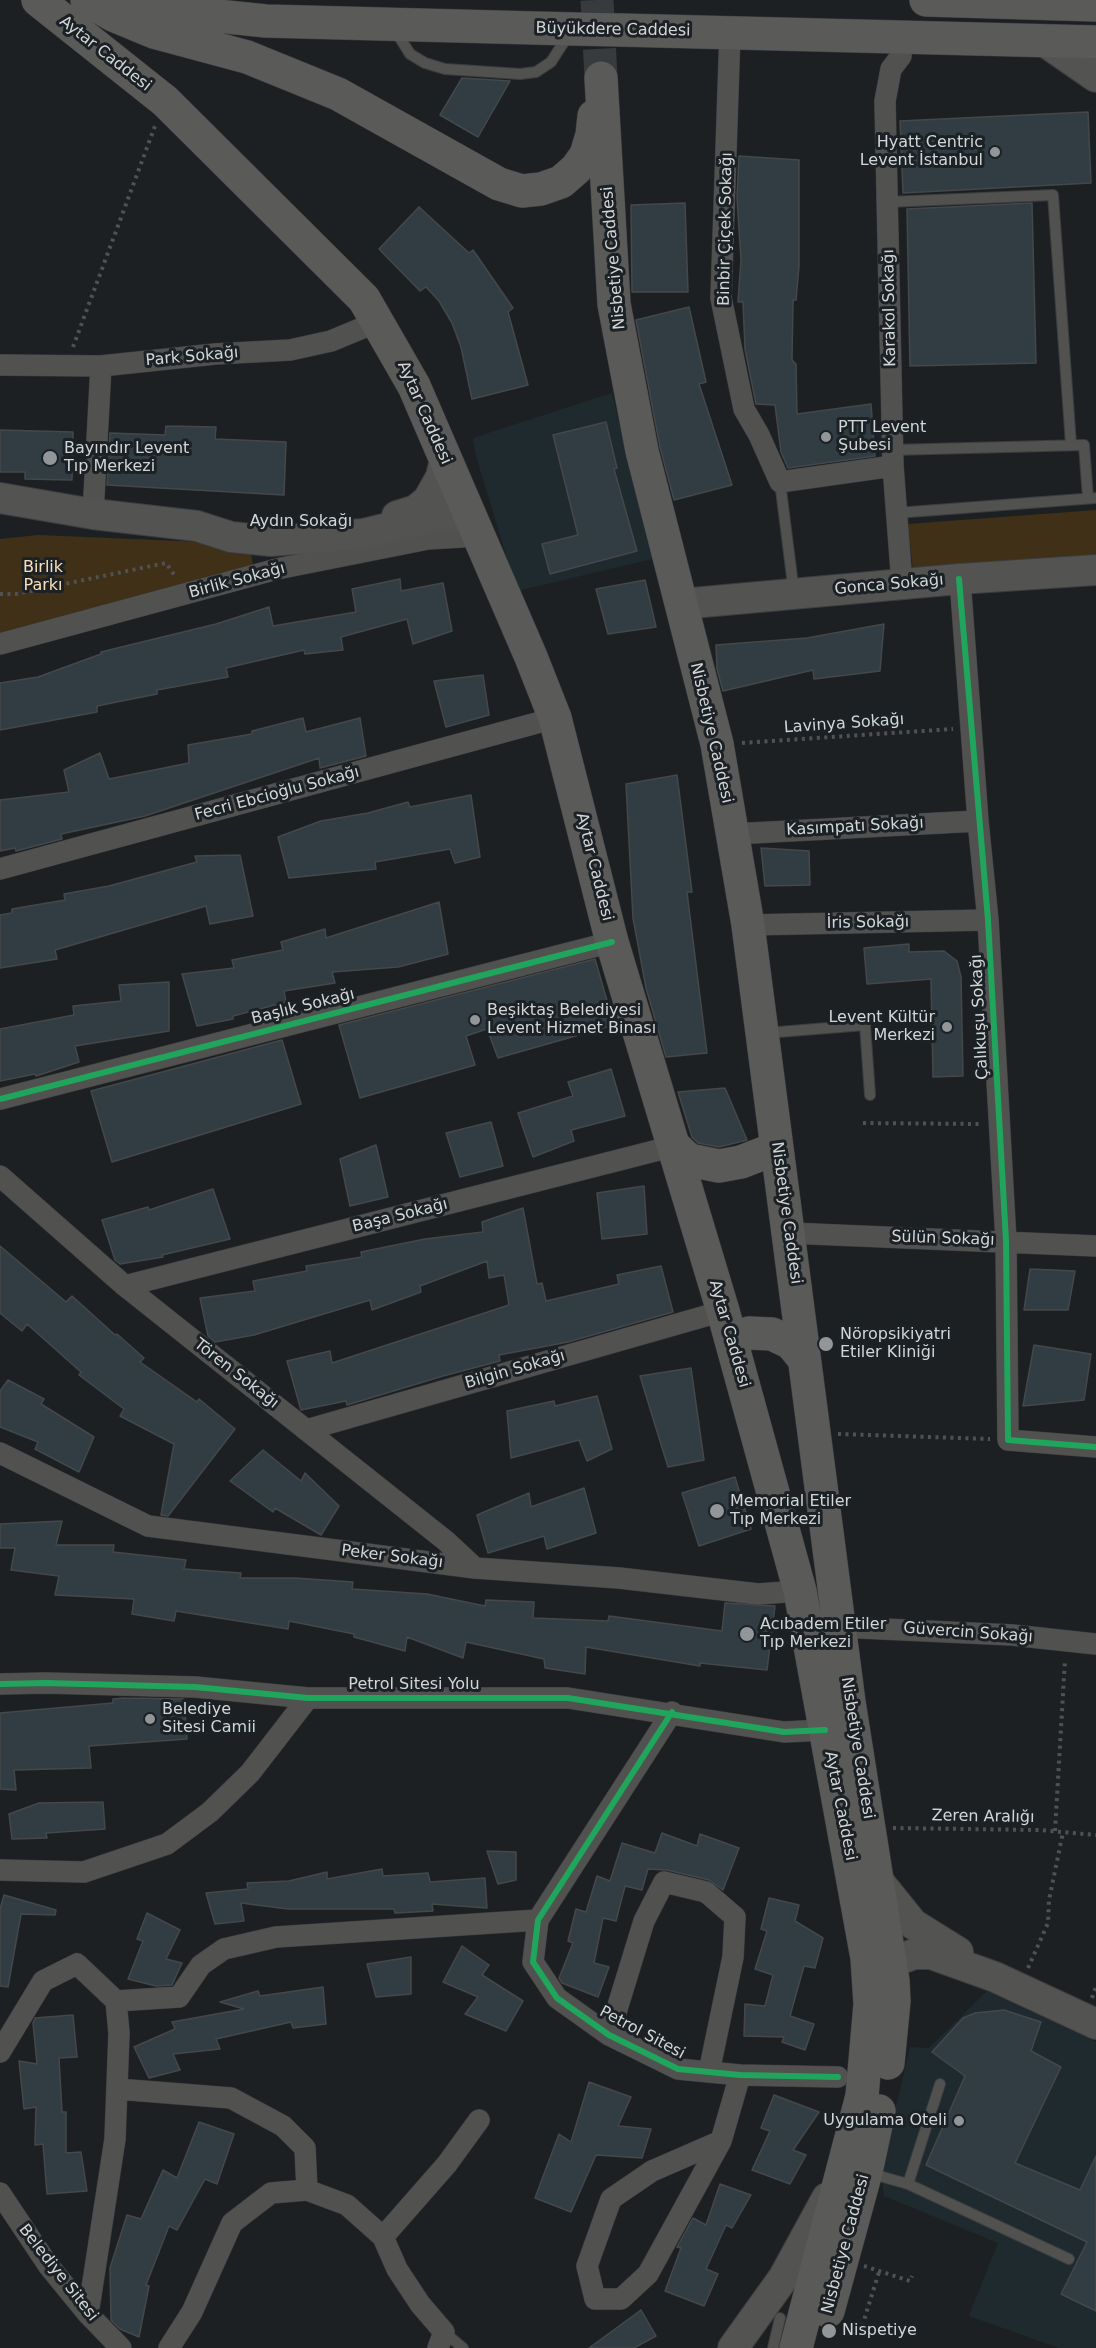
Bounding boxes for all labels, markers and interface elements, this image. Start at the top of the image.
street label: Aytar Caddesi [55,12,155,96]
street label: Büyükdere Caddesi [535,19,691,41]
place label: Hyatt Centric Levent İstanbul [860,133,983,171]
marker: Hyatt Centric Levent İstanbul [988,145,1002,159]
street label: Binbir Çiçek Sokağı [715,152,737,306]
street label: Nisbetiye Caddesi [598,186,630,330]
street label: Karakol Sokağı [879,249,901,367]
street label: Park Sokağı [145,343,239,371]
street label: Aytar Caddesi [393,358,455,468]
place label: PTT Levent Şubesi [838,418,926,456]
marker: PTT Levent Şubesi [819,430,833,444]
place label: Bayındır Levent Tıp Merkezi [64,439,189,477]
marker: Bayındır Levent Tıp Merkezi [41,449,59,467]
street label: Aydın Sokağı [250,512,352,532]
park label: Birlik Parkı [23,558,63,596]
street label: Birlik Sokağı [187,559,287,603]
street label: Gonca Sokağı [834,571,944,599]
street label: Nisbetiye Caddesi [685,661,737,805]
street label: Lavinya Sokağı [783,710,905,738]
street label: Fecri Ebcioğlu Sokağı [193,763,361,825]
street label: Aytar Caddesi [571,811,617,923]
street label: Kasımpatı Sokağı [786,814,924,840]
street label: İris Sokağı [827,913,909,933]
street label: Çalıkuşu Sokağı [967,954,993,1080]
street label: Başlık Sokağı [249,985,357,1029]
place label: Beşiktaş Belediyesi Levent Hizmet Binası [487,1001,656,1039]
place label: Levent Kültür Merkezi [828,1008,935,1046]
marker: Beşiktaş Belediyesi Levent Hizmet Binası [468,1013,482,1027]
marker: Levent Kültür Merkezi [940,1020,954,1034]
street label: Nisbetiye Caddesi [766,1140,806,1286]
street label: Başa Sokağı [350,1195,450,1237]
street label: Sülün Sokağı [891,1228,995,1250]
street label: Aytar Caddesi [704,1278,754,1390]
place label: Nöropsikiyatri Etiler Kliniği [840,1325,951,1363]
street label: Tören Sokağı [190,1335,282,1413]
marker: Nöropsikiyatri Etiler Kliniği [817,1335,835,1353]
street label: Bilgin Sokağı [463,1347,567,1393]
place label: Memorial Etiler Tıp Merkezi [730,1492,851,1530]
marker: Memorial Etiler Tıp Merkezi [708,1502,726,1520]
street label: Peker Sokağı [340,1541,444,1573]
place label: Acıbadem Etiler Tıp Merkezi [760,1615,886,1653]
street label: Güvercin Sokağı [903,1619,1033,1647]
marker: Acıbadem Etiler Tıp Merkezi [738,1625,756,1643]
street label: Petrol Sitesi Yolu [348,1675,480,1695]
street label: Nisbetiye Caddesi [836,1675,878,1821]
place label: Belediye Sitesi Camii [162,1700,256,1738]
marker: Belediye Sitesi Camii [143,1712,157,1726]
street label: Aytar Caddesi [820,1750,860,1862]
street label: Zeren Aralığı [931,1807,1035,1827]
street label: Petrol Sitesi [596,2002,688,2064]
place label: Uygulama Oteli [823,2111,947,2131]
marker: Uygulama Oteli [952,2114,966,2128]
street label: Nisbetiye Caddesi [818,2172,874,2316]
street label: Belediye Sitesi [14,2221,102,2325]
place label: Nispetiye [842,2321,917,2341]
marker: Nispetiye [820,2322,838,2340]

